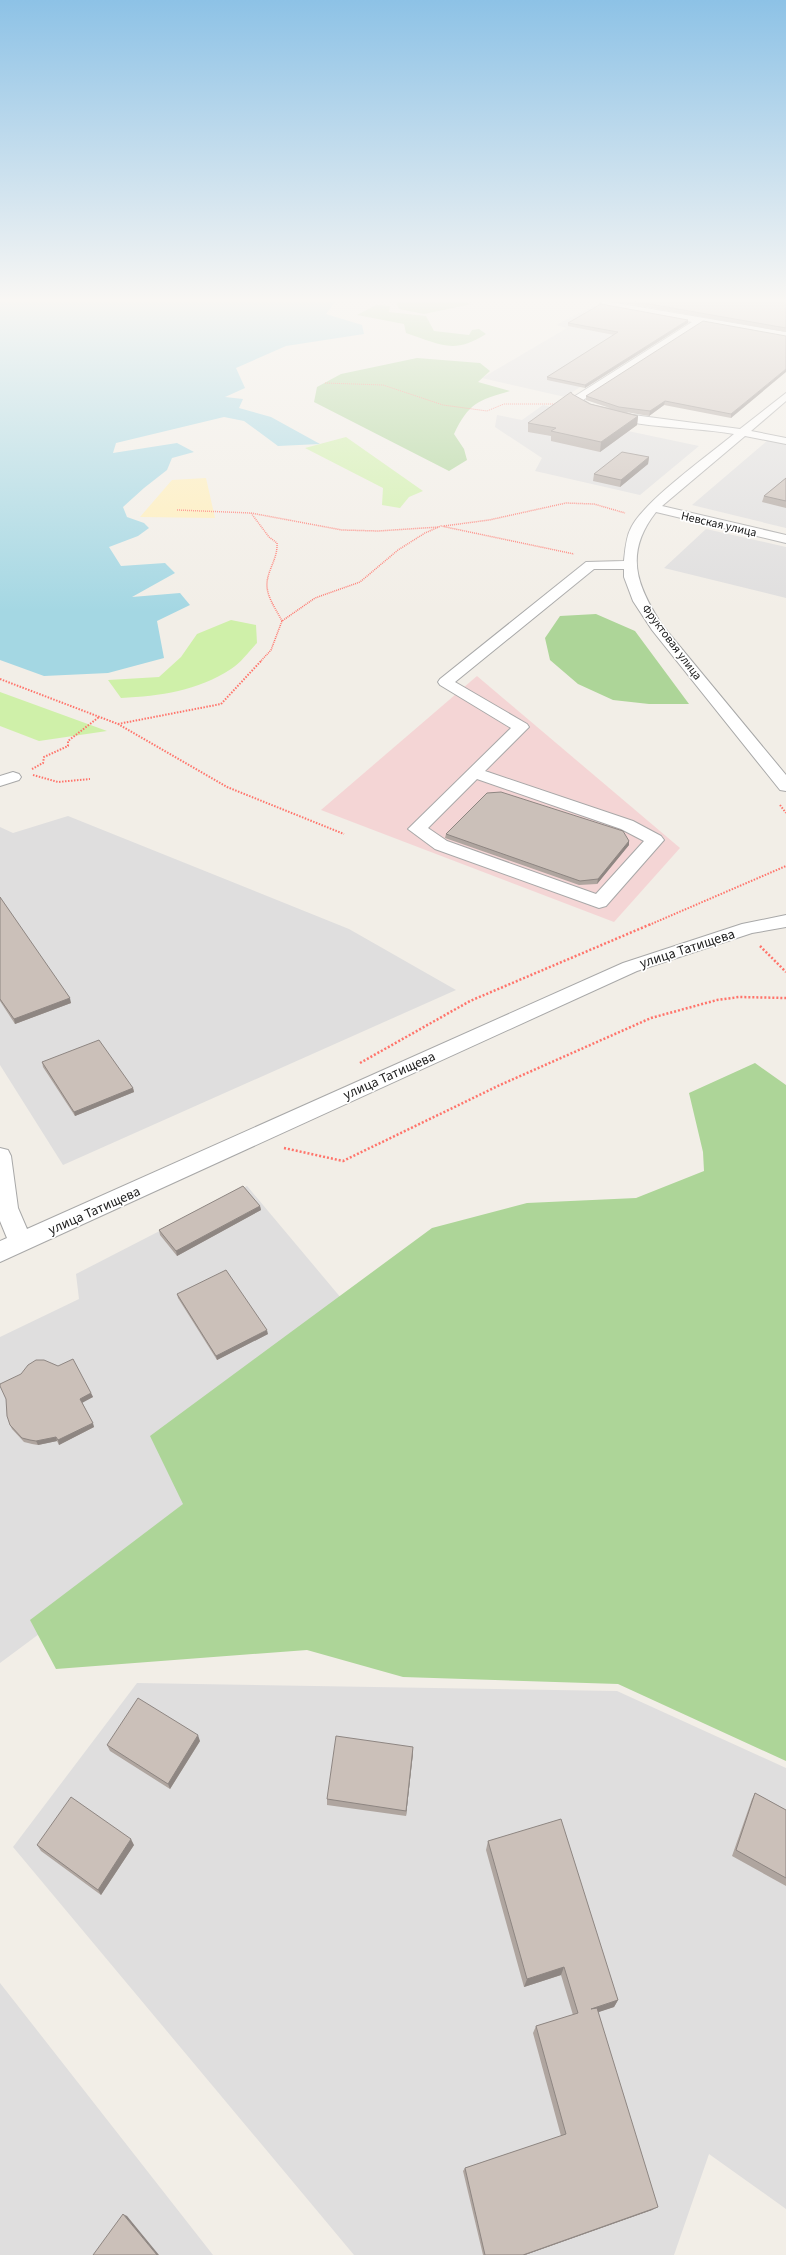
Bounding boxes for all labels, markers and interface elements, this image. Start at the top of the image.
street label: Невская улица [679,508,758,541]
street label: Фруктовая улица [637,601,706,684]
street label: улица Татищева [637,924,737,974]
street label: улица Татищева [340,1047,439,1105]
street label: улица Татищева [45,1182,144,1240]

